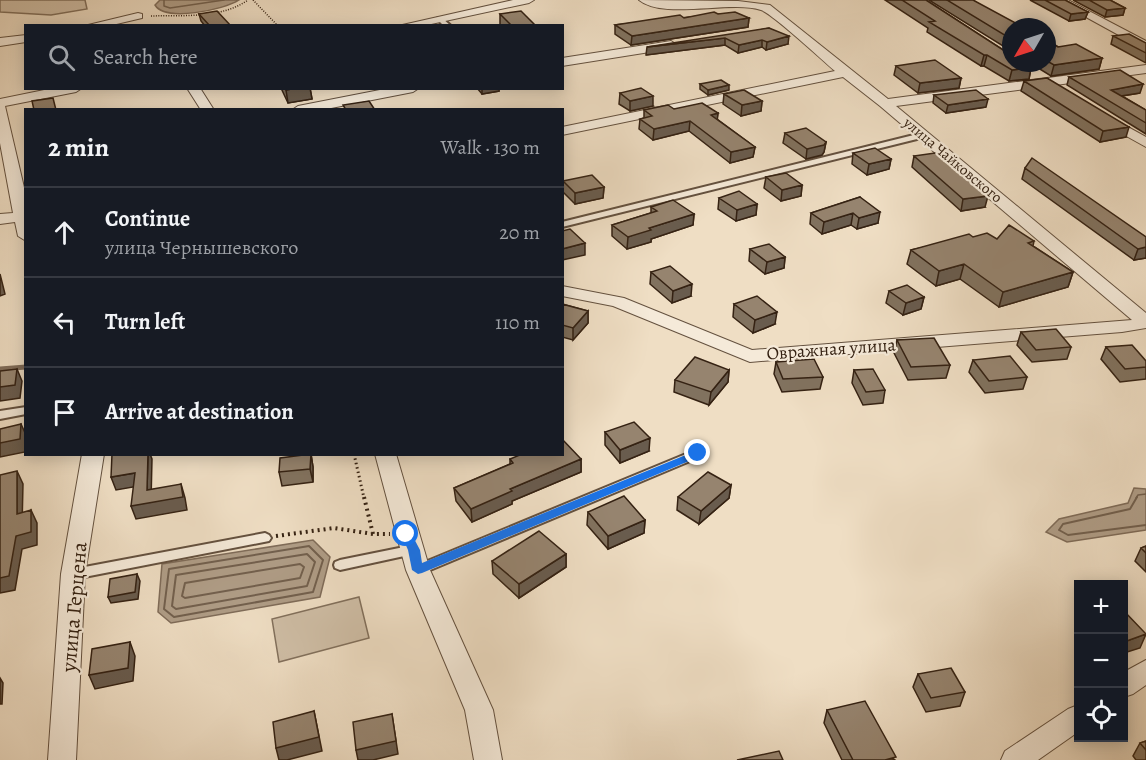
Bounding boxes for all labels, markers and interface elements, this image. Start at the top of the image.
north arrow [1002,18,1056,72]
search box [24,24,564,90]
icon: search [45,41,78,74]
text: Search here [93,42,198,72]
street label: улица Чайковского [899,112,1007,207]
text: 2 min [48,130,109,165]
text: Walk · 130 m [441,134,540,161]
text: Continue [105,204,190,234]
icon: ahead [48,216,81,249]
text: 20 m [499,219,540,246]
text: улица Чернышевского [105,234,298,261]
icon: left [48,306,81,339]
text: Turn left [105,307,185,337]
text: 110 m [495,309,540,336]
street label: Овражная улица [766,332,897,365]
icon: arrive [48,396,81,429]
text: Arrive at destination [105,397,294,427]
route end [684,439,710,465]
route start [392,520,418,546]
street label: улица Герцена [54,540,94,674]
map controls [1074,580,1128,742]
button: + [1074,580,1128,634]
button: − [1074,634,1128,688]
button: locate [1074,688,1128,742]

